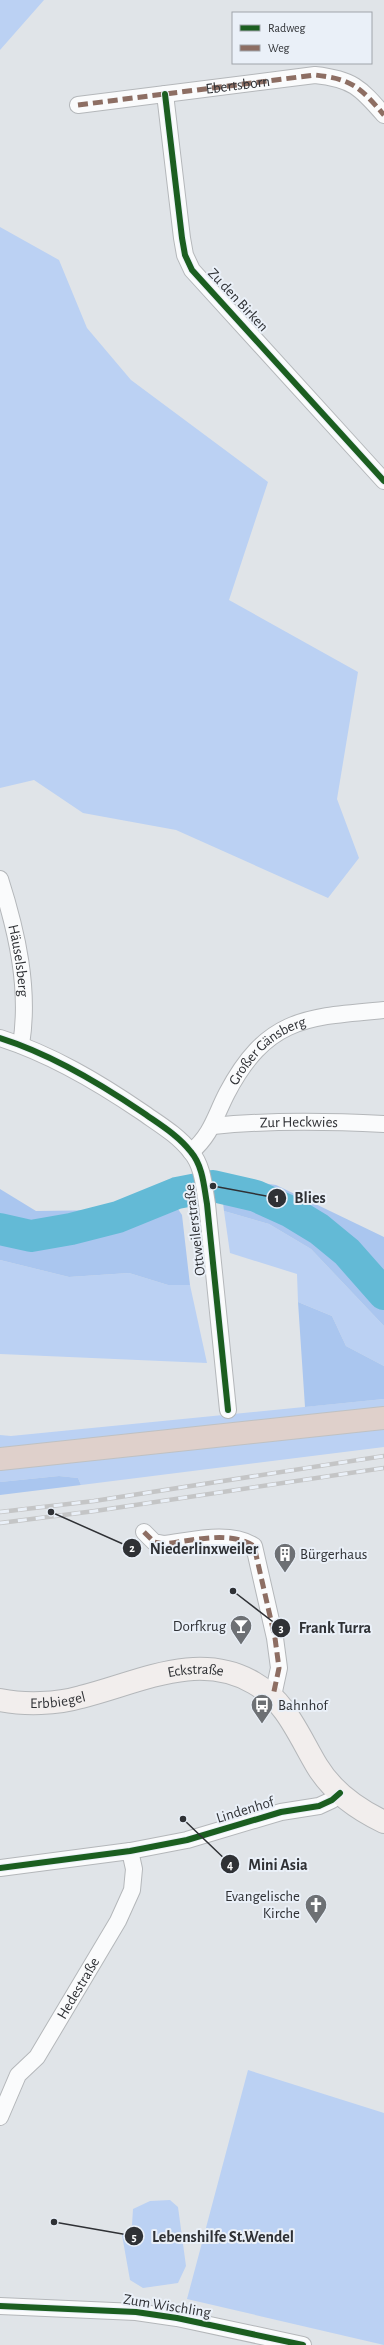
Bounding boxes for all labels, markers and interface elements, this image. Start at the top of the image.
legend [232,12,372,64]
text: Radweg [268,22,305,34]
text: Weg [268,42,290,54]
street label: Ebertsborn [205,73,271,96]
street label: Zu den Birken [205,265,271,335]
street label: Häuselsberg [6,923,31,998]
street label: Großer Gänsberg [226,1013,308,1087]
street label: Zur Heckwies [259,1114,338,1130]
street label: Ottweilerstraße [182,1183,208,1277]
callout: Blies [267,1184,334,1212]
text: Blies [294,1190,326,1206]
text: 1 [275,1192,279,1204]
callout: Niederlinxweiler [122,1534,266,1562]
text: Niederlinxweiler [150,1541,259,1557]
building icon: Bürgerhaus [272,1541,298,1574]
text: 2 [129,1542,135,1554]
place label: Bürgerhaus [300,1547,367,1562]
bar icon: Dorfkrug [228,1613,254,1646]
callout: Frank Turra [271,1614,380,1642]
place label: Dorfkrug [173,1619,227,1634]
text: Frank Turra [299,1620,372,1636]
text: 3 [278,1622,284,1634]
street label: Eckstraße [166,1661,225,1680]
street label: Erbbiegel [30,1689,87,1711]
bus stop icon: Bahnhof [249,1692,275,1725]
place label: Bahnhof [278,1698,329,1713]
street label: Lindenhof [214,1794,277,1826]
callout: Mini Asia [220,1850,316,1878]
text: Mini Asia [248,1857,308,1873]
text: 4 [227,1859,233,1871]
place label: Evangelische Kirche [225,1889,300,1921]
church icon: Evangelische Kirche [303,1892,329,1925]
street label: Hedestraße [54,1955,102,2022]
callout: Lebenshilfe St.Wendel [124,2222,302,2250]
text: Lebenshilfe St.Wendel [152,2229,294,2245]
text: 5 [131,2231,137,2243]
street label: Zum Wischling [122,2292,212,2320]

